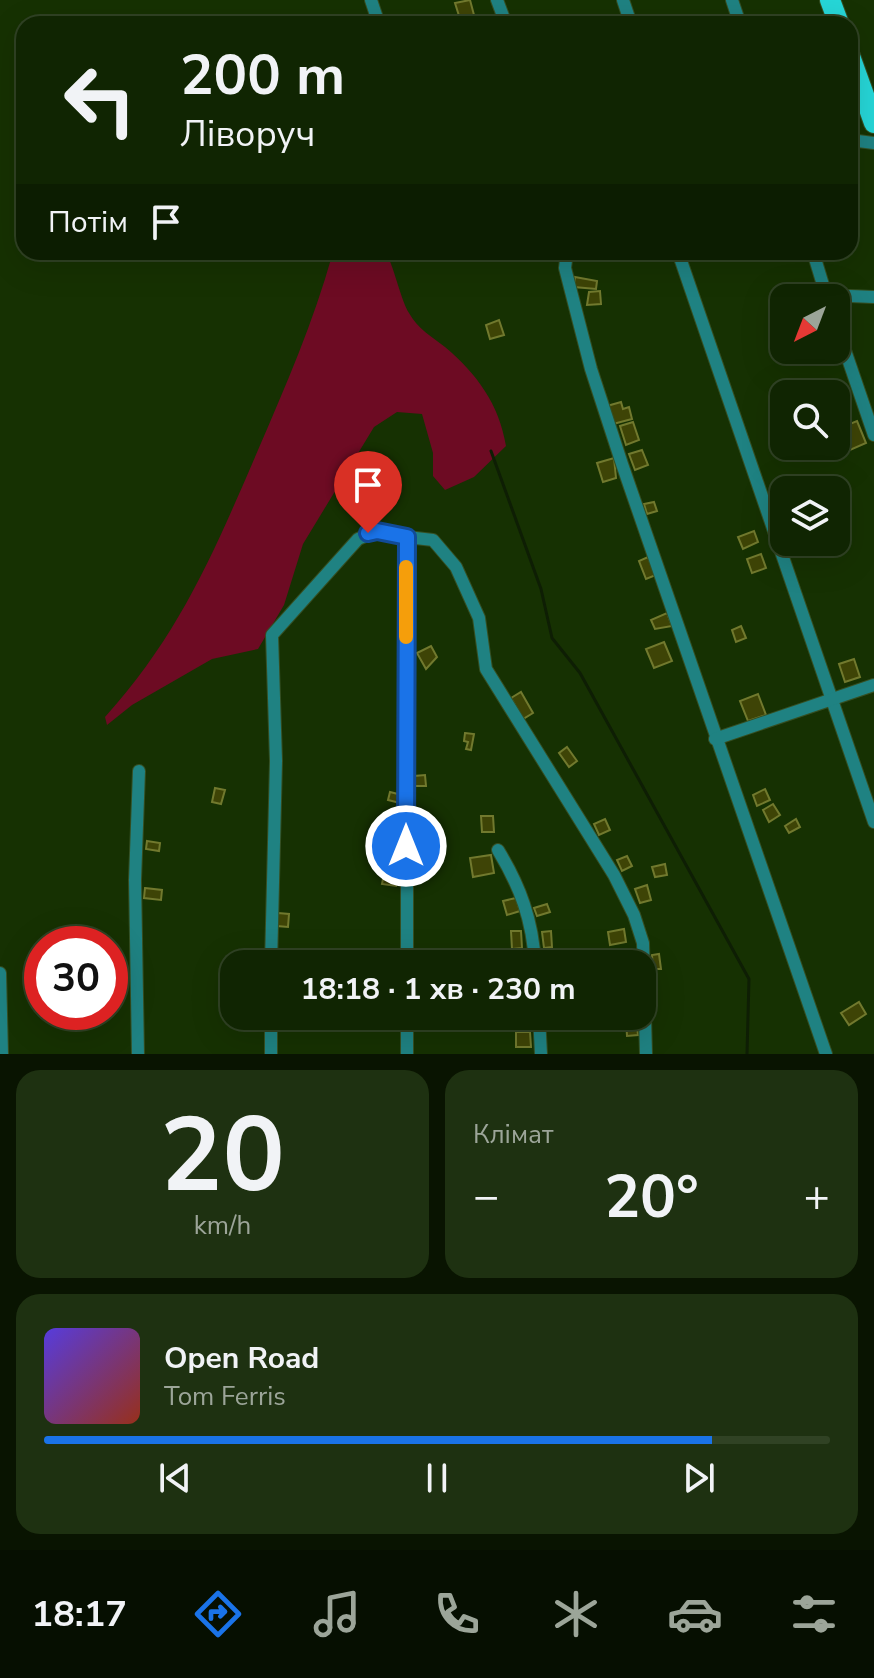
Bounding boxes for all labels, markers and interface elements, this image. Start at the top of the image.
text: 200 m [180,37,345,114]
icon: left [48,48,152,152]
text: Ліворуч [180,110,315,159]
icon: arrive [144,200,188,244]
text: Потім [48,202,128,243]
north arrow [770,284,850,364]
map controls [770,284,850,556]
button: search [770,380,850,460]
pin [334,451,402,533]
icon: arrive [346,463,390,507]
button: layers [770,476,850,556]
position arrow [364,804,448,888]
speed limit sign: 30 [24,926,128,1030]
text: 18:18 · 1 хв · 230 m [300,969,576,1010]
text: 20 [160,1085,285,1227]
text: Клімат [473,1117,554,1152]
text: 20° [604,1156,699,1238]
text: − [473,1167,499,1227]
text: + [804,1167,830,1227]
text: km/h [194,1208,251,1243]
text: Open Road [164,1338,319,1379]
text: Tom Ferris [164,1379,286,1414]
icon: previous [153,1456,197,1500]
icon: pause [415,1456,459,1500]
icon: next [677,1456,721,1500]
icon: directions [190,1586,246,1642]
icon: music [309,1586,365,1642]
icon: phone [429,1586,485,1642]
icon: climate [548,1586,604,1642]
icon: car [667,1586,723,1642]
icon: filters [786,1586,842,1642]
text: 18:17 [32,1590,127,1639]

